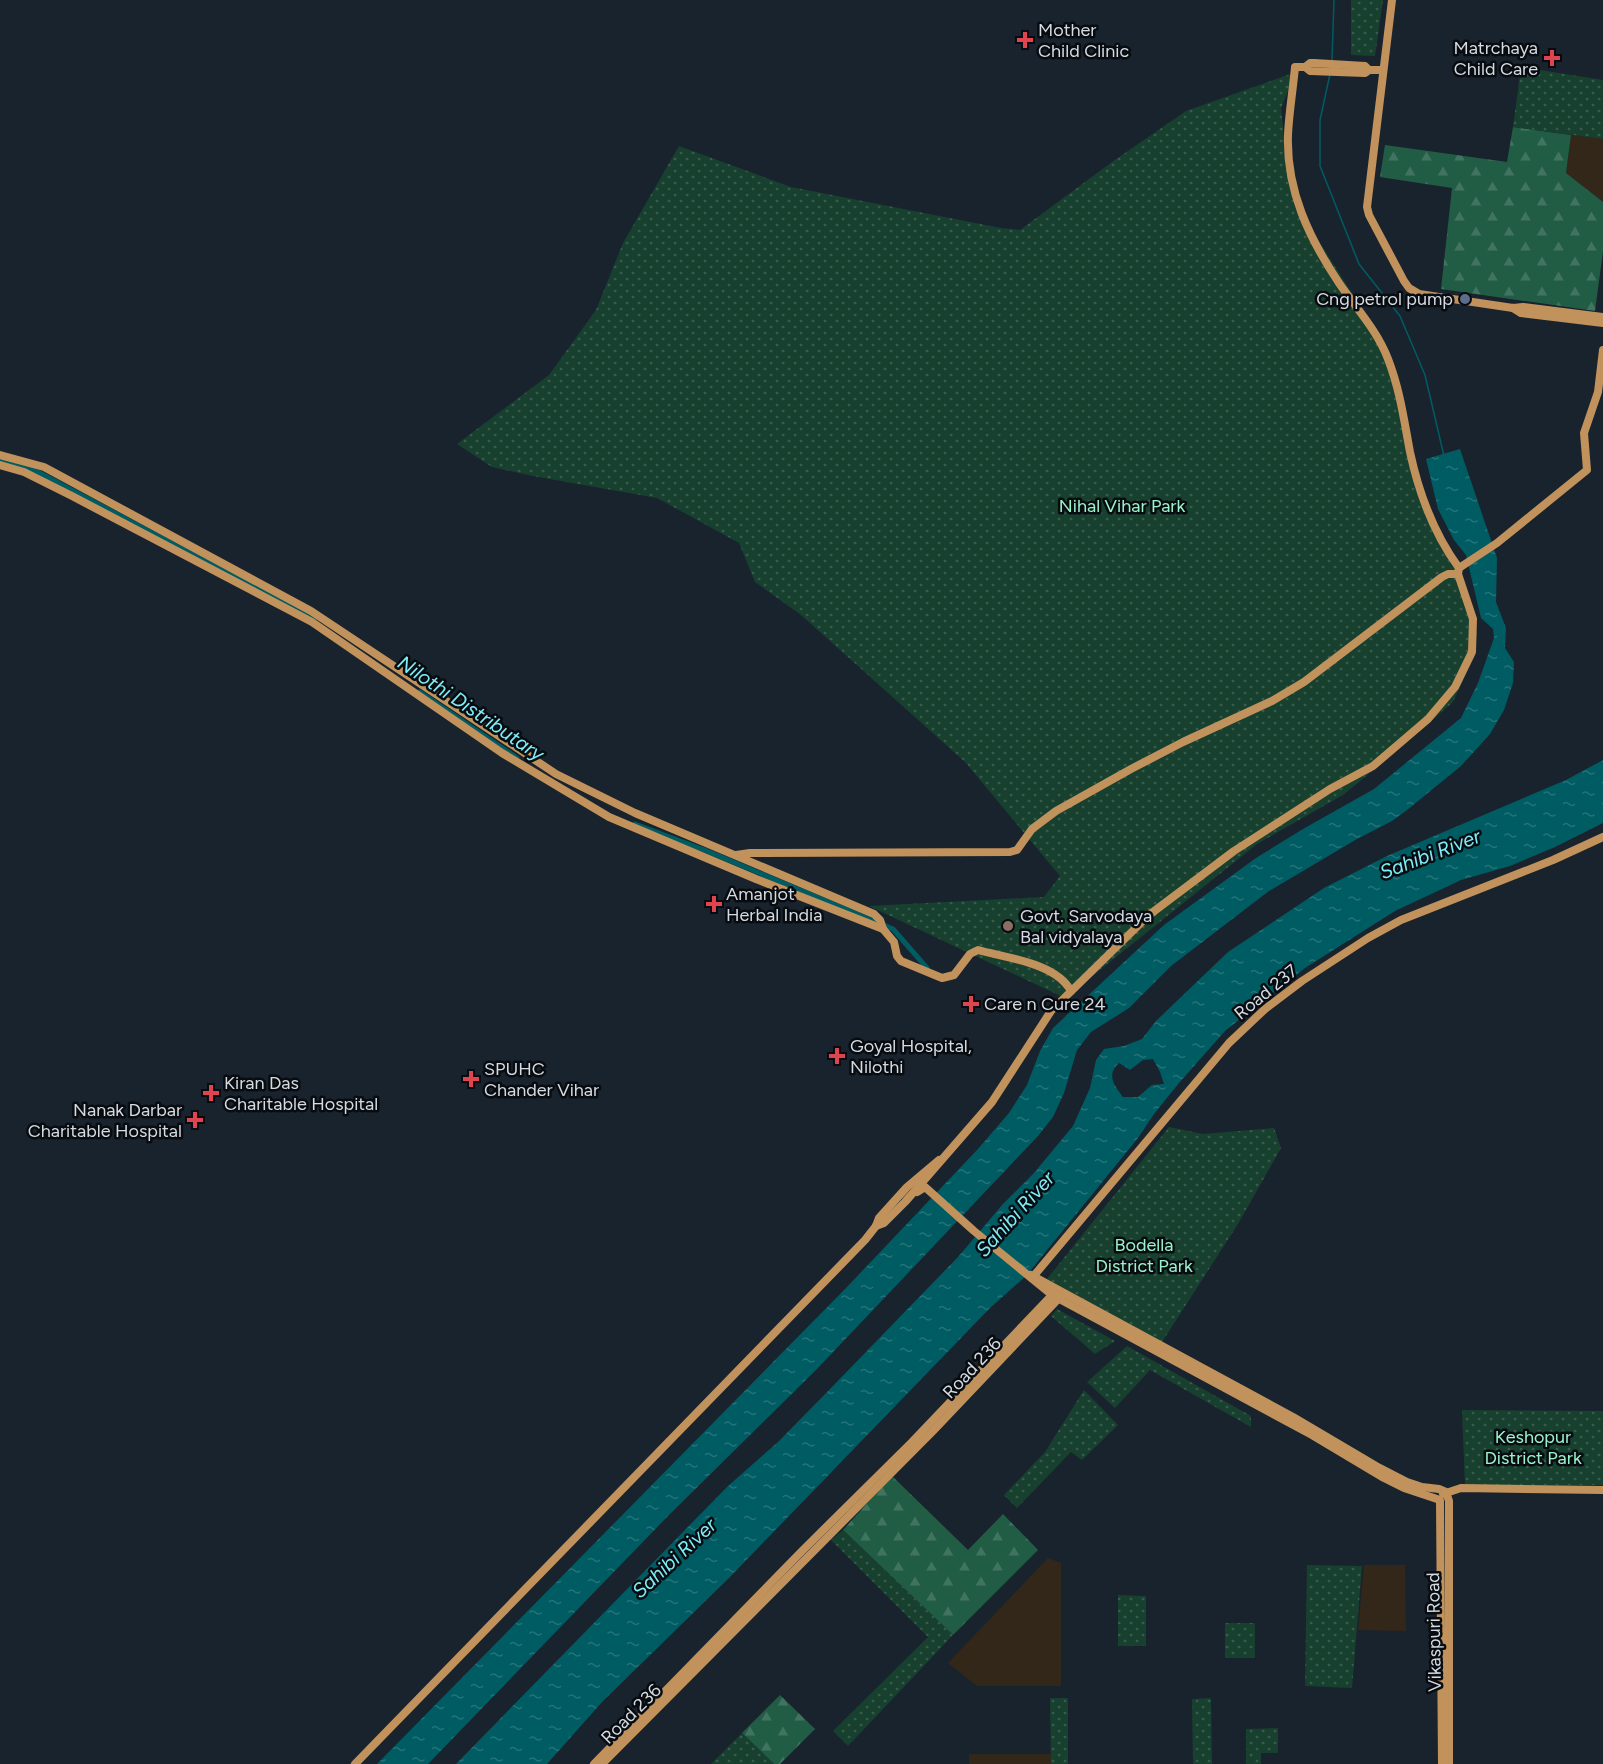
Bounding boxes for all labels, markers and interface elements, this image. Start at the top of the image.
place label: Mother Child Clinic [1038,19,1129,62]
marker: Mother Child Clinic [1016,31,1034,49]
place label: Matrchaya Child Care [1453,37,1538,80]
marker: Matrchaya Child Care [1543,49,1561,67]
place label: Cng petrol pump [1316,288,1453,310]
marker: Cng petrol pump [1458,292,1472,306]
park label: Nihal Vihar Park [1059,495,1185,517]
water label: Nilothi Distributary [393,650,550,767]
water label: Sahibi River [1376,823,1485,884]
place label: Amanjot Herbal India [726,883,822,926]
marker: Amanjot Herbal India [707,897,721,911]
place label: Govt. Sarvodaya Bal vidyalaya [1020,905,1152,948]
marker: Govt. Sarvodaya Bal vidyalaya [1001,919,1015,933]
street label: Road 237 [1230,960,1302,1024]
place label: Care n Cure 24 [984,993,1106,1015]
marker: Care n Cure 24 [962,995,980,1013]
place label: Goyal Hospital, Nilothi [850,1035,972,1078]
marker: Goyal Hospital, Nilothi [828,1047,846,1065]
place label: SPUHC Chander Vihar [484,1058,599,1101]
marker: SPUHC Chander Vihar [462,1070,480,1088]
place label: Kiran Das Charitable Hospital [224,1072,378,1115]
marker: Kiran Das Charitable Hospital [202,1084,220,1102]
place label: Nanak Darbar Charitable Hospital [28,1099,182,1142]
marker: Nanak Darbar Charitable Hospital [186,1111,204,1129]
water label: Sahibi River [971,1166,1060,1262]
park label: Bodella District Park [1095,1234,1193,1277]
street label: Road 236 [938,1333,1006,1403]
park label: Keshopur District Park [1484,1426,1582,1469]
water label: Sahibi River [627,1512,722,1603]
street label: Vikaspuri Road [1422,1572,1446,1692]
street label: Road 236 [596,1679,666,1749]

